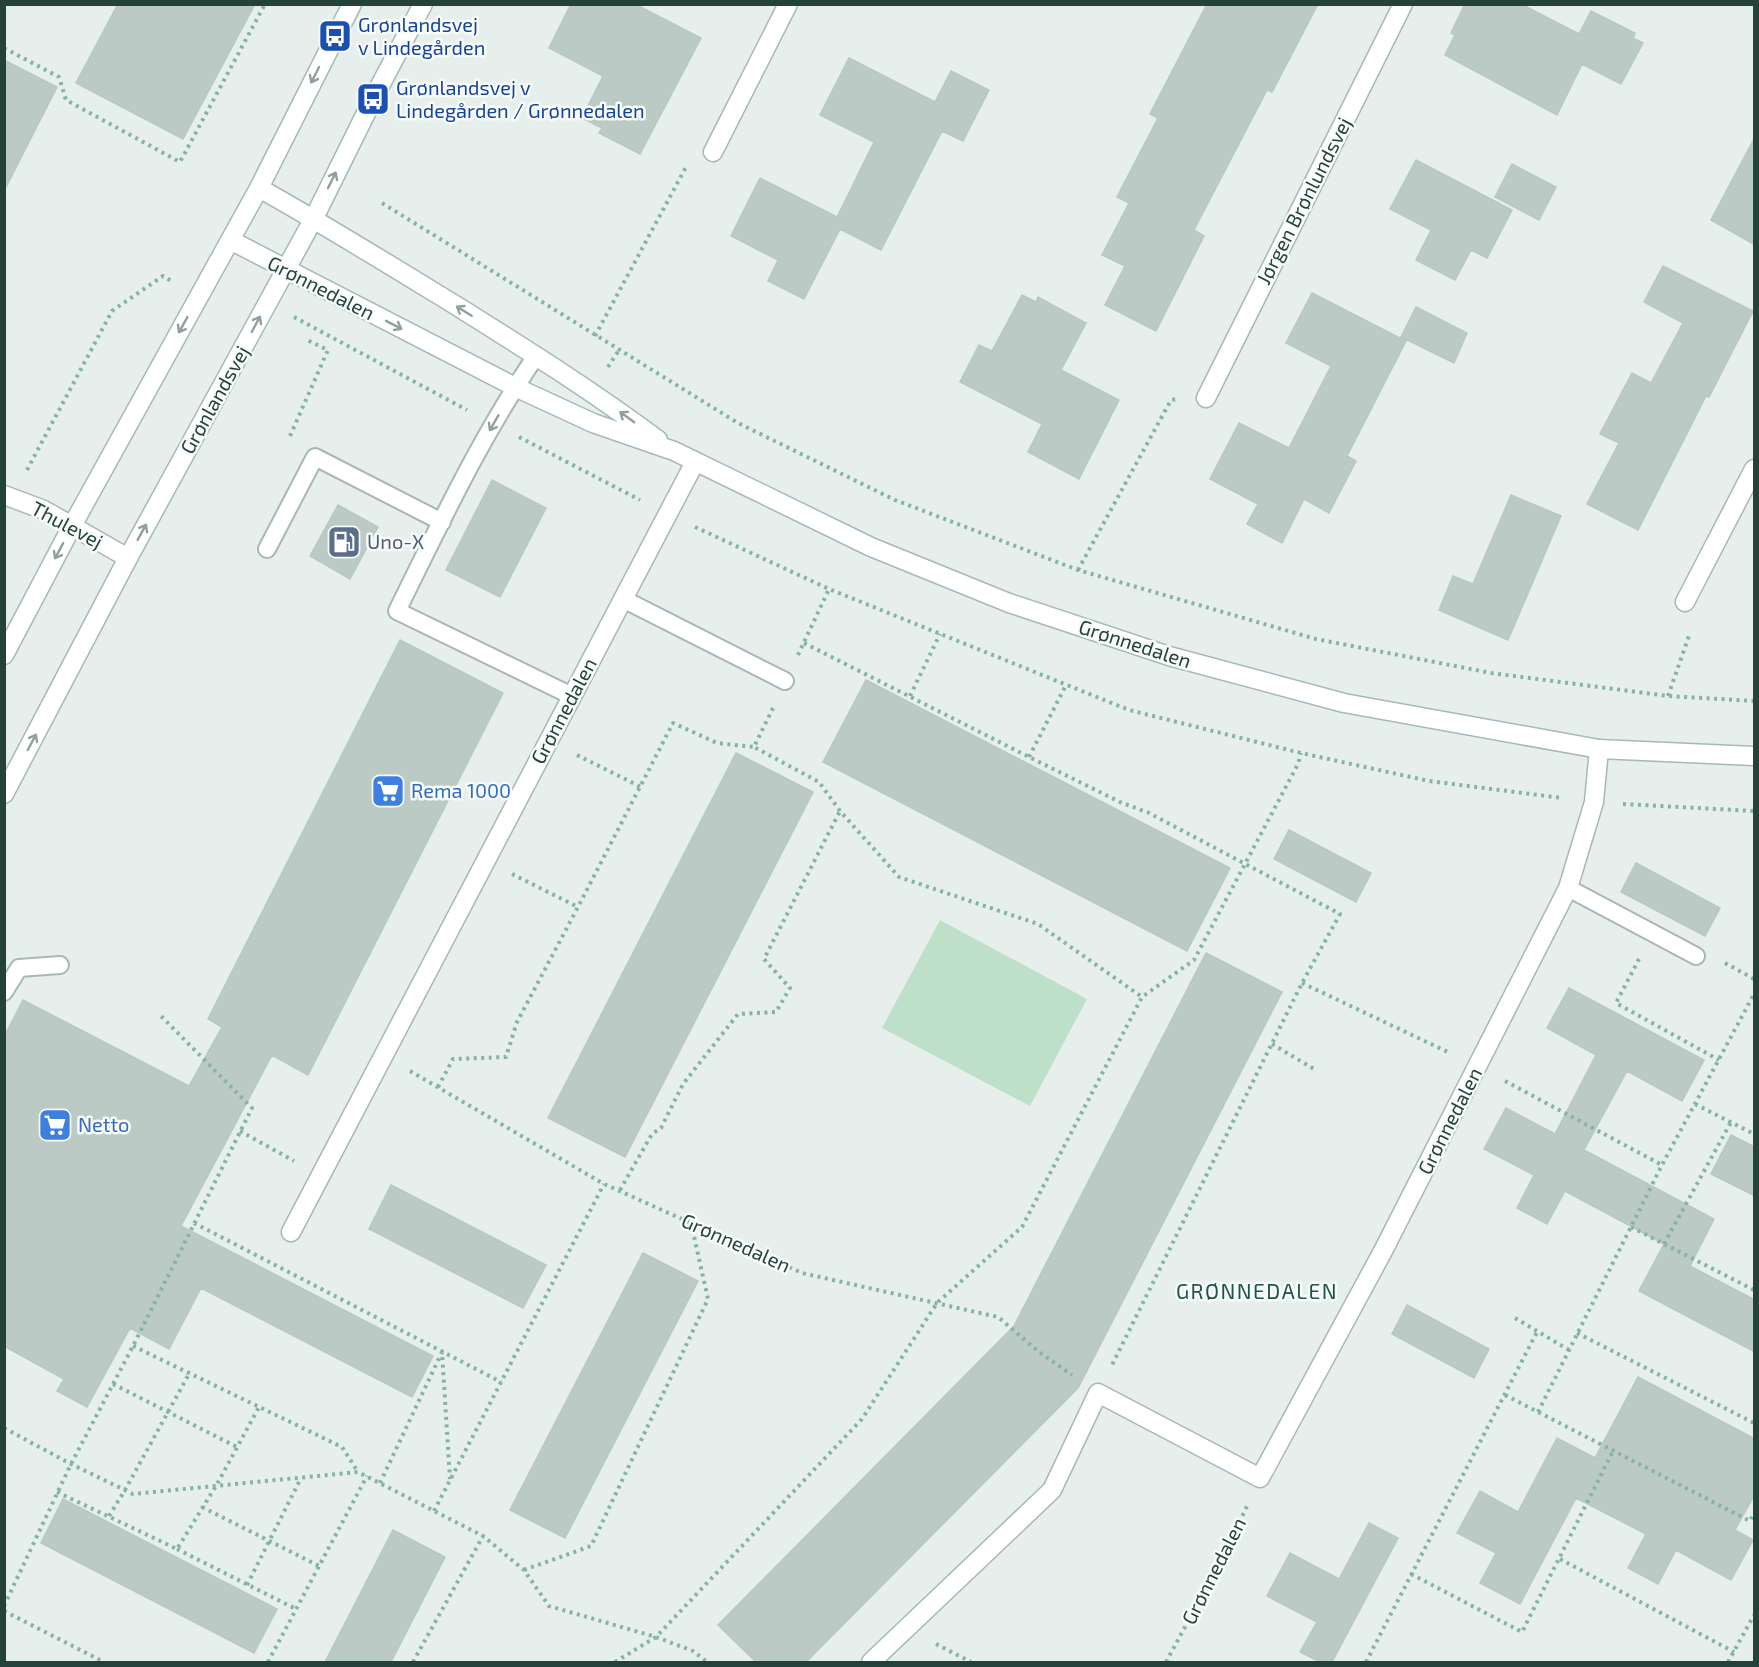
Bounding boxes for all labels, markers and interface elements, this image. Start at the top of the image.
place label: Grønlandsvej v Lindegården [358,12,485,59]
bus stop icon: Grønlandsvej v Lindegården [317,18,353,54]
one-way arrow [309,66,321,84]
place label: Grønlandsvej v Lindegården / Grønnedalen [396,75,645,122]
bus stop icon: Grønlandsvej v Lindegården / Grønnedalen [355,81,391,117]
street label: Jørgen Brønlundsvej [1251,113,1356,288]
one-way arrow [327,172,339,190]
street label: Grønnedalen [264,250,379,324]
one-way arrow [455,304,472,317]
one-way arrow [177,316,189,333]
one-way arrow [251,316,262,334]
one-way arrow [384,320,402,331]
street label: Grønlandsvej [175,341,254,458]
one-way arrow [620,410,636,423]
one-way arrow [488,414,500,431]
street label: Thulevej [28,495,107,553]
one-way arrow [137,524,148,542]
fuel station icon: Uno-X [326,524,362,560]
place label: Uno-X [367,529,424,553]
one-way arrow [52,542,64,560]
street label: Grønnedalen [1076,614,1194,672]
street label: Grønnedalen [525,653,601,768]
one-way arrow [26,734,38,751]
supermarket icon: Rema 1000 [370,773,406,809]
place label: Rema 1000 [411,778,511,802]
street label: Grønnedalen [1412,1063,1486,1178]
supermarket icon: Netto [37,1107,73,1143]
place label: Netto [78,1112,129,1136]
street label: Grønnedalen [678,1207,795,1277]
district label: GRØNNEDALEN [1176,1278,1338,1303]
street label: Grønnedalen [1176,1513,1250,1628]

